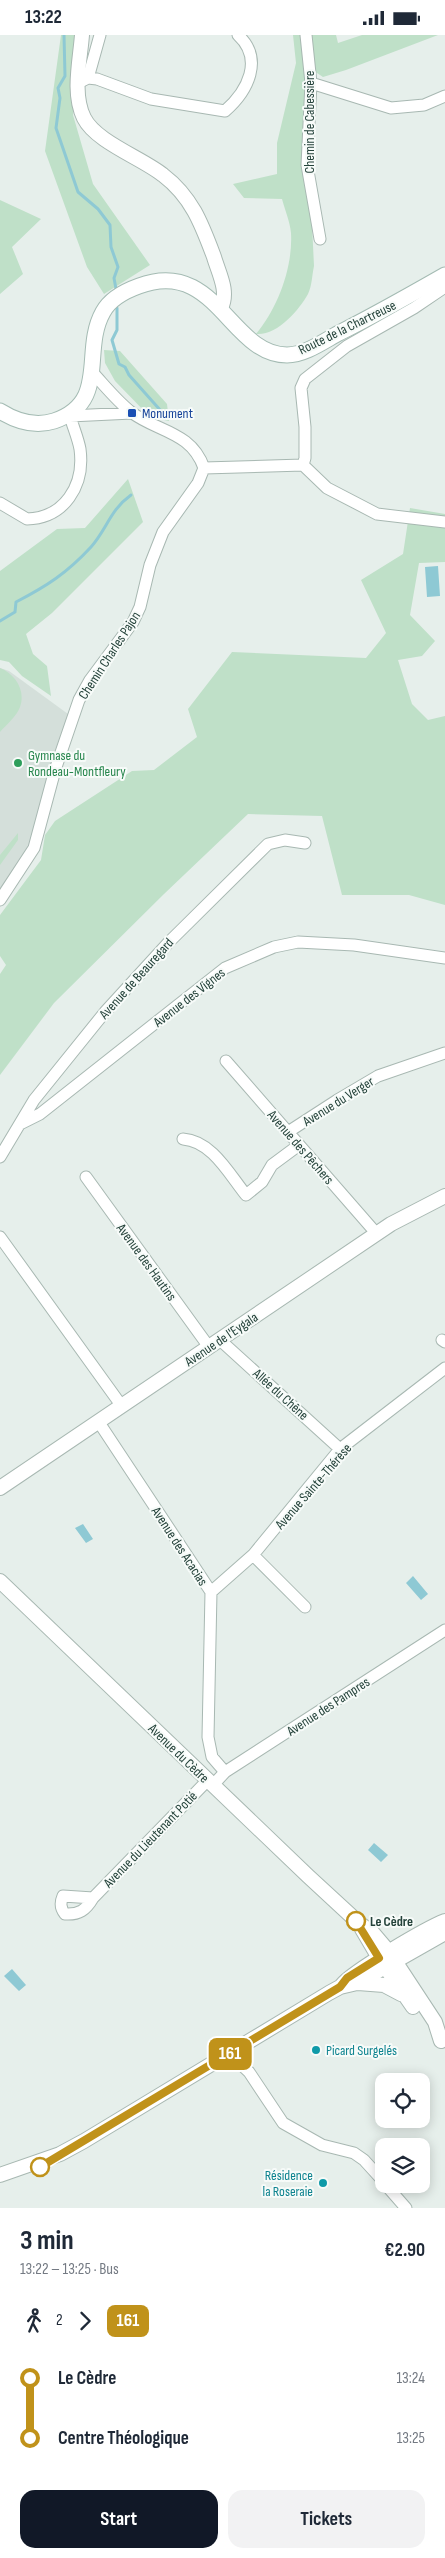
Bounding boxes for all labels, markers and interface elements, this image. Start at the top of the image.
text: 13:22 [25,6,62,29]
street label: Chemin de Cabessière [301,71,318,173]
street label: Route de la Chartreuse [296,296,399,358]
place label: Monument [142,405,193,422]
marker: Monument [126,407,138,419]
street label: Chemin Charles Pajon [75,608,144,702]
place label: Gymnase du Rondeau-Montfleury [28,747,126,780]
marker: Gymnase du Rondeau-Montfleury [12,757,24,769]
street label: Avenue de Beauregard [95,934,177,1023]
street label: Avenue des Vignes [149,964,229,1031]
street label: Avenue du Verger [299,1073,377,1131]
street label: Avenue des Pêchers [263,1106,337,1188]
street label: Avenue des Hautins [112,1220,180,1304]
street label: Avenue de l'Eygala [181,1309,261,1371]
street label: Allée du Chêne [249,1364,312,1424]
street label: Avenue Sainte-Thérèse [271,1440,355,1533]
street label: Avenue des Acacias [147,1503,211,1589]
street label: Avenue des Pampres [283,1673,373,1740]
street label: Avenue du Cèdre [144,1719,213,1787]
street label: Avenue du Lieutenant Potié [99,1788,201,1892]
marker: Le Cèdre [346,1911,366,1931]
place label: Le Cèdre [370,1913,413,1930]
line badge: 161 [201,2038,259,2070]
place label: Picard Surgelés [326,2042,397,2059]
text: 161 [219,2043,241,2064]
marker: Picard Surgelés [310,2044,322,2056]
map controls [375,2073,430,2193]
button: locate [375,2073,430,2128]
button: layers [375,2138,430,2193]
unlabelled marker [30,2157,50,2177]
place label: Résidence la Roseraie [263,2167,313,2200]
marker: Résidence la Roseraie [317,2177,329,2189]
text: 3 min [20,2224,74,2257]
text: €2.90 [385,2239,425,2262]
text: 13:22 – 13:25 · Bus [20,2260,119,2279]
icon: walk [20,2307,48,2335]
icon: forward [71,2307,99,2335]
text: 161 [117,2310,139,2331]
text: 2 [56,2311,63,2330]
text: Le Cèdre [58,2367,116,2390]
text: 13:24 [396,2369,425,2388]
text: Centre Théologique [58,2427,189,2450]
text: 13:25 [397,2429,425,2448]
button: Start [20,2490,218,2548]
button: Tickets [228,2490,425,2548]

